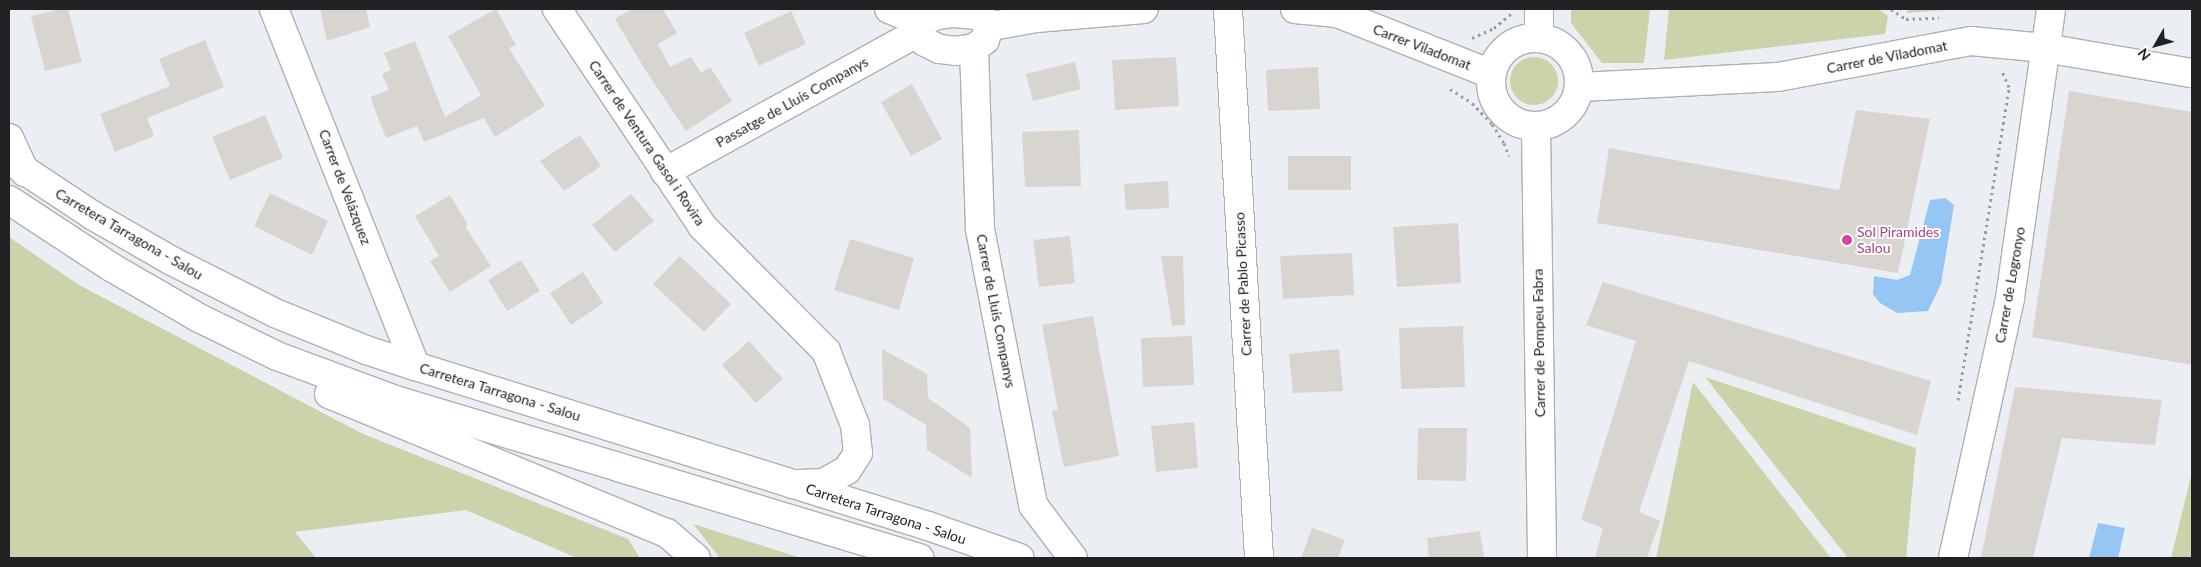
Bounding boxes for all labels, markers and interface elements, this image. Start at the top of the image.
street label: Carrer Viladomat [1370,20,1474,74]
north arrow [2131,20,2181,70]
street label: Carrer de Viladomat [1825,37,1949,77]
text: N [2134,45,2154,64]
street label: Passatge de Lluís Companys [713,53,871,151]
street label: Carrer de Ventura Gasol i Rovira [585,57,709,229]
street label: Carrer de Velázquez [315,127,375,247]
street label: Carretera Tarragona - Salou [52,185,206,283]
street label: Carrer de Pablo Picasso [1231,211,1255,357]
place label: Sol Piramides Salou [1857,224,1939,256]
street label: Carrer de Logronyo [1991,225,2029,345]
street label: Carrer de Lluís Companys [973,233,1019,389]
marker: Sol Piramides Salou [1841,234,1853,246]
street label: Carrer de Pompeu Fabra [1529,268,1549,418]
street label: Carretera Tarragona - Salou [417,359,583,425]
street label: Carretera Tarragona - Salou [804,480,968,548]

